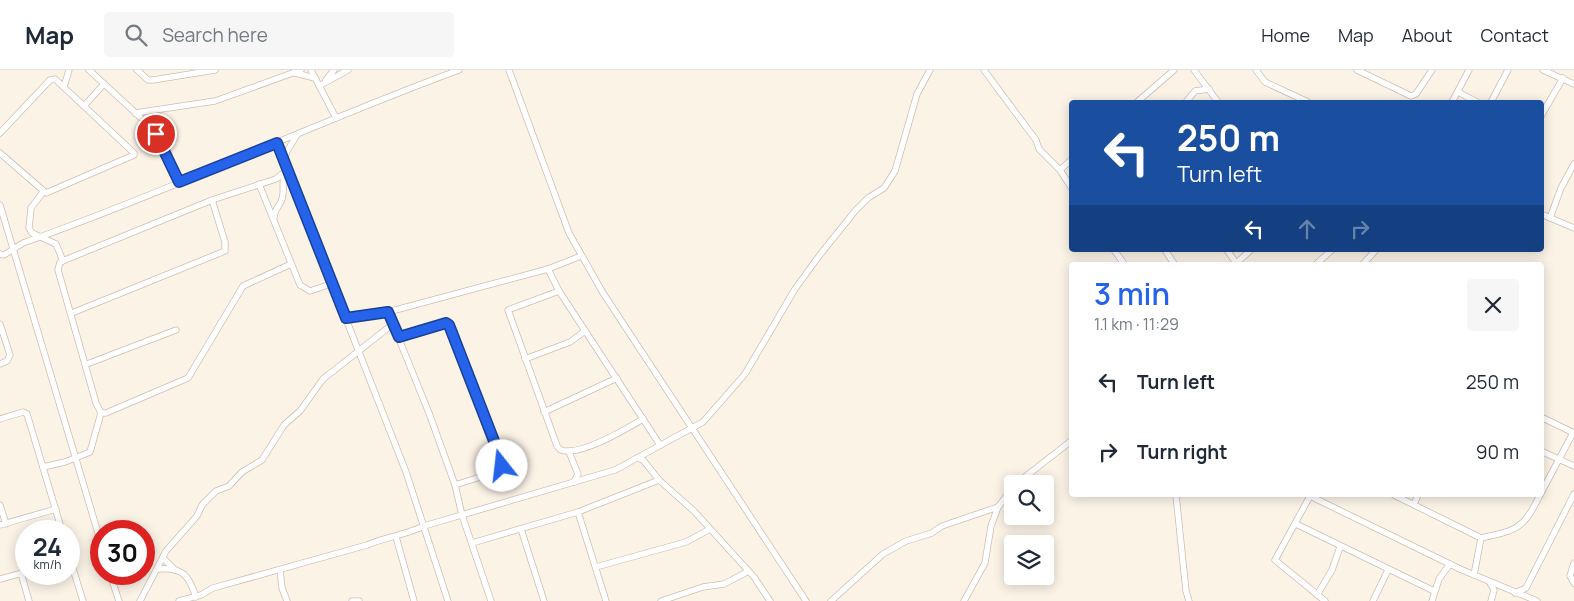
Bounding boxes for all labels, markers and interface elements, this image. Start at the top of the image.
search box [104,12,454,57]
text: Map [25,18,74,51]
icon: search [122,21,150,49]
text: Search here [162,22,268,48]
text: Home [1261,23,1310,47]
text: Map [1338,23,1374,47]
text: About [1402,23,1452,47]
text: Contact [1480,23,1549,47]
pin [135,113,177,155]
text: 250 m [1177,114,1280,162]
icon: arrive [142,120,170,148]
icon: left [1094,120,1159,185]
text: Turn left [1177,159,1262,189]
icon: left [1240,215,1268,243]
icon: ahead [1293,215,1321,243]
icon: right [1346,215,1374,243]
text: 3 min [1094,273,1170,314]
button: close [1467,279,1519,331]
text: 1.1 km · 11:29 [1094,313,1179,335]
icon: left [1094,368,1122,396]
text: Turn left [1137,369,1215,395]
text: 250 m [1466,369,1519,395]
icon: right [1094,438,1122,466]
position arrow [475,439,527,491]
text: Turn right [1137,439,1227,465]
text: 90 m [1476,439,1519,465]
map controls [1004,475,1054,585]
button: search [1004,475,1054,525]
speed limit sign: 30 [90,520,155,585]
text: 24 [33,529,62,564]
button: layers [1004,535,1054,585]
text: km/h [34,556,61,573]

